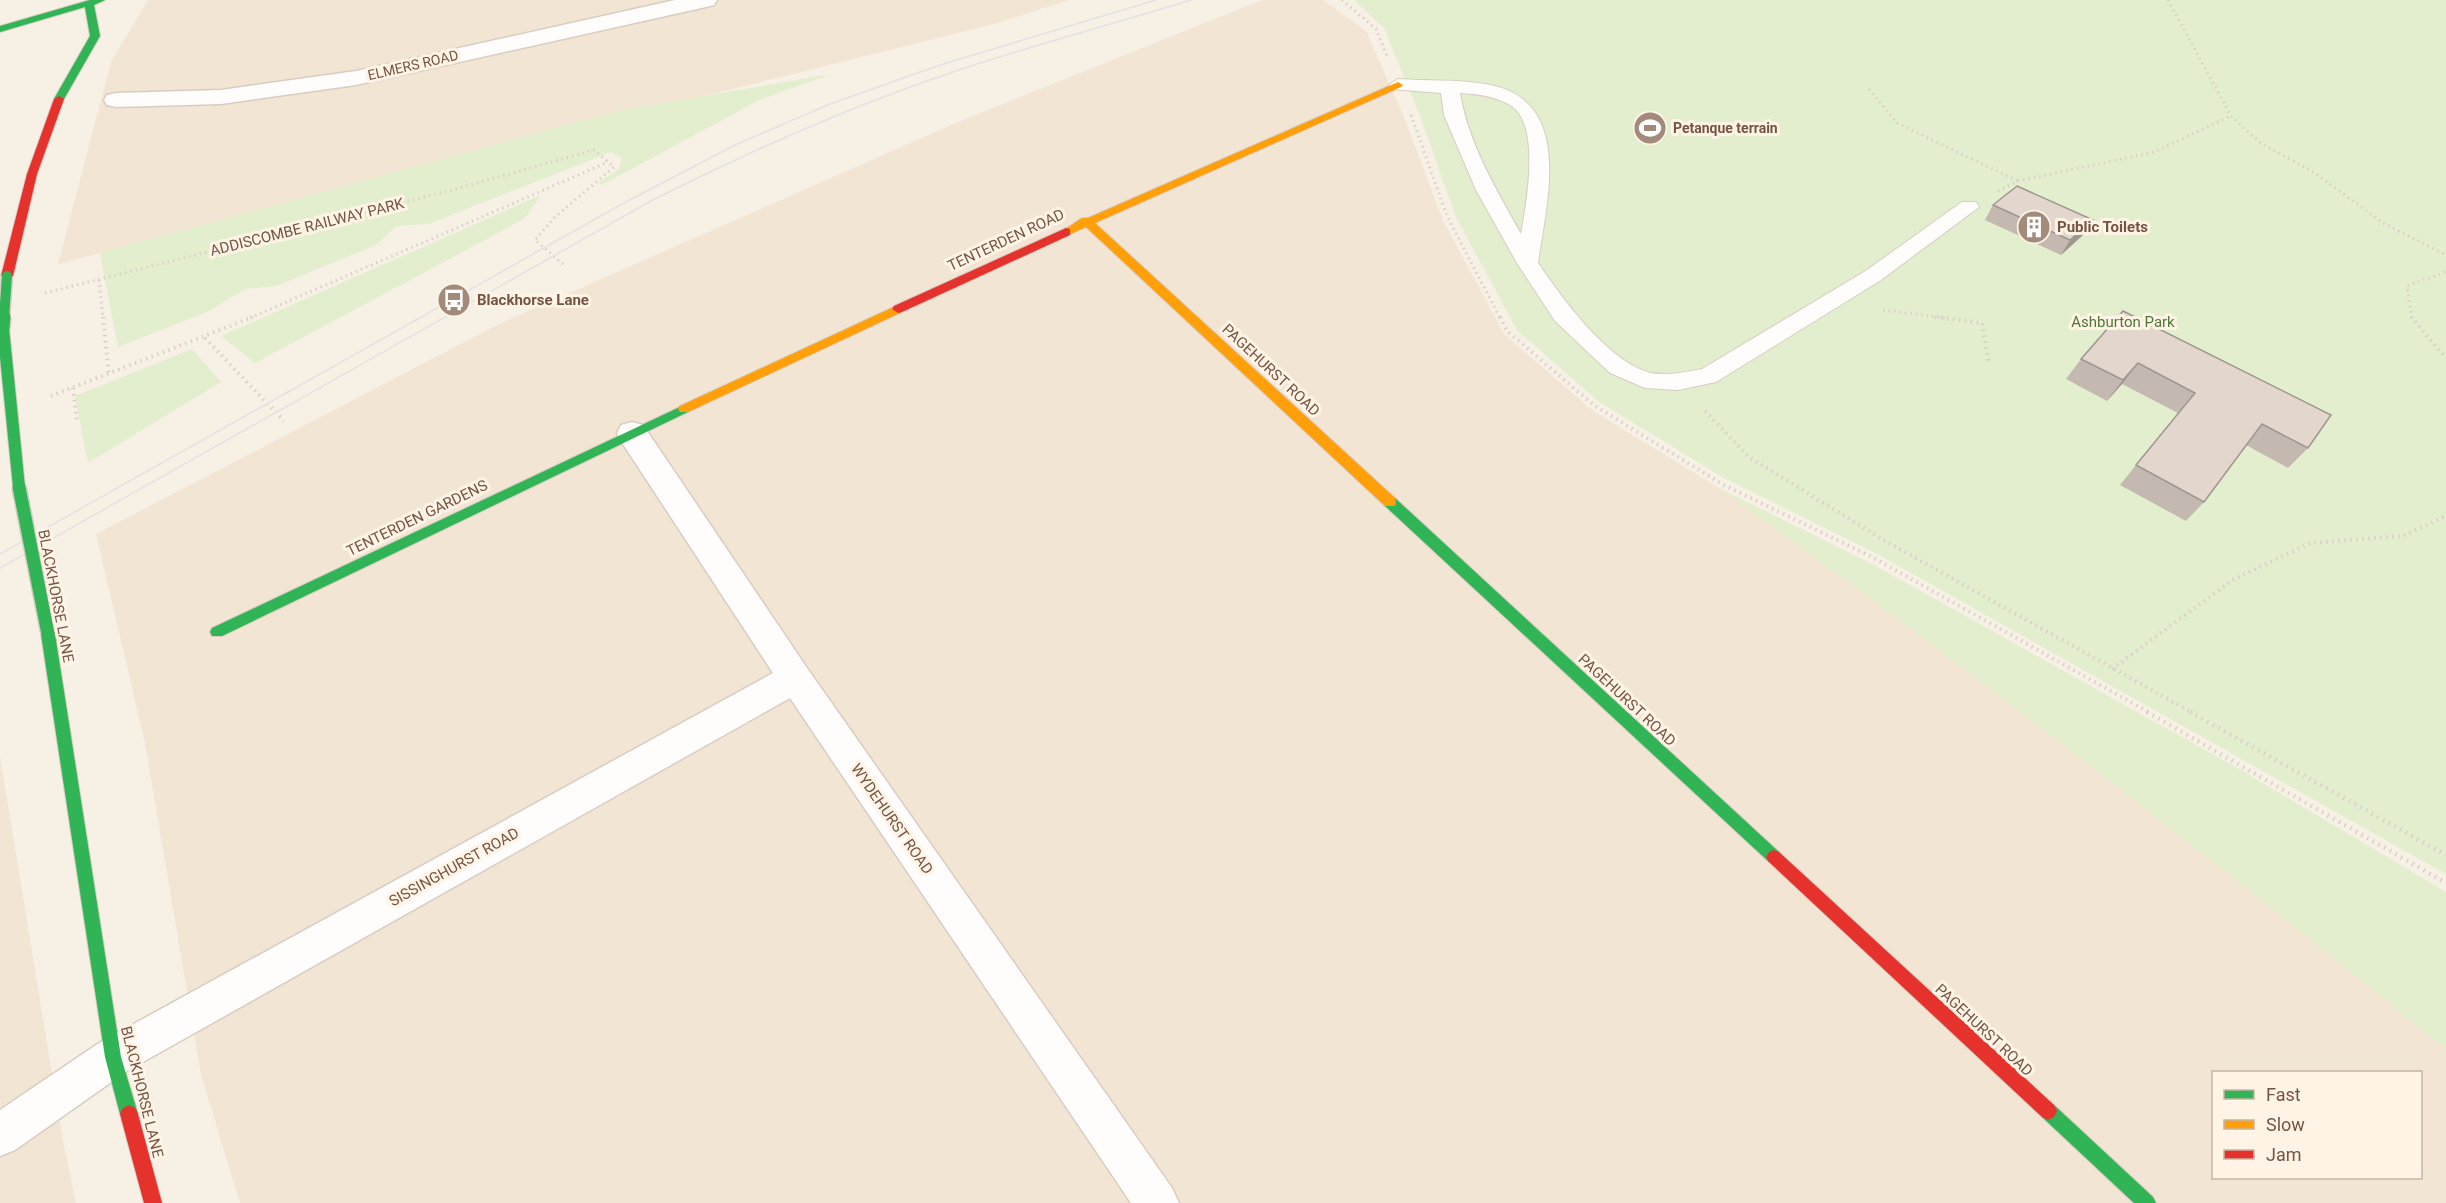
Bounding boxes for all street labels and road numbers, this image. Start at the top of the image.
street label: ELMERS ROAD [366,47,460,83]
street label: ADDISCOMBE RAILWAY PARK [208,194,406,260]
street label: TENTERDEN ROAD [945,205,1067,275]
street label: PAGEHURST ROAD [1218,320,1324,420]
street label: TENTERDEN GARDENS [344,476,491,560]
street label: BLACKHORSE LANE [34,528,78,664]
street label: PAGEHURST ROAD [1574,650,1680,750]
street label: WYDEHURST ROAD [847,760,937,878]
street label: SISSINGHURST ROAD [386,824,522,910]
street label: PAGEHURST ROAD [1931,980,2037,1080]
street label: BLACKHORSE LANE [117,1024,167,1160]

